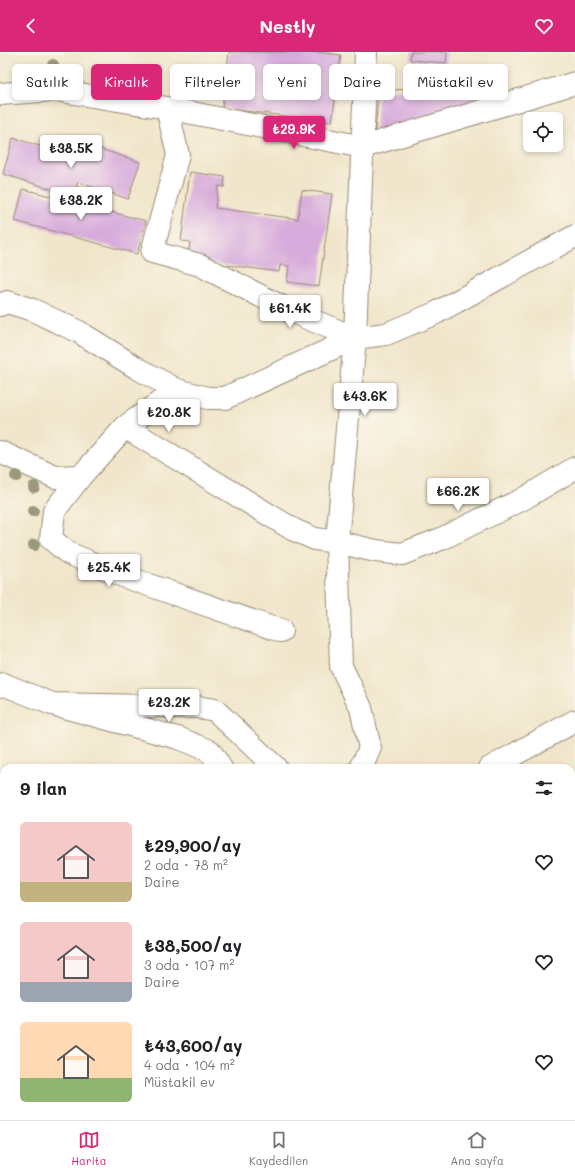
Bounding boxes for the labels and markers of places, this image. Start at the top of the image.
pin: ₺29.9K [261,116,327,150]
pin: ₺38.5K [38,135,104,169]
pin: ₺38.2K [48,187,114,221]
pin: ₺61.4K [257,295,323,329]
pin: ₺43.6K [332,383,398,417]
pin: ₺20.8K [136,399,202,433]
pin: ₺66.2K [425,478,491,512]
pin: ₺25.4K [76,554,142,588]
pin: ₺23.2K [136,689,202,723]

